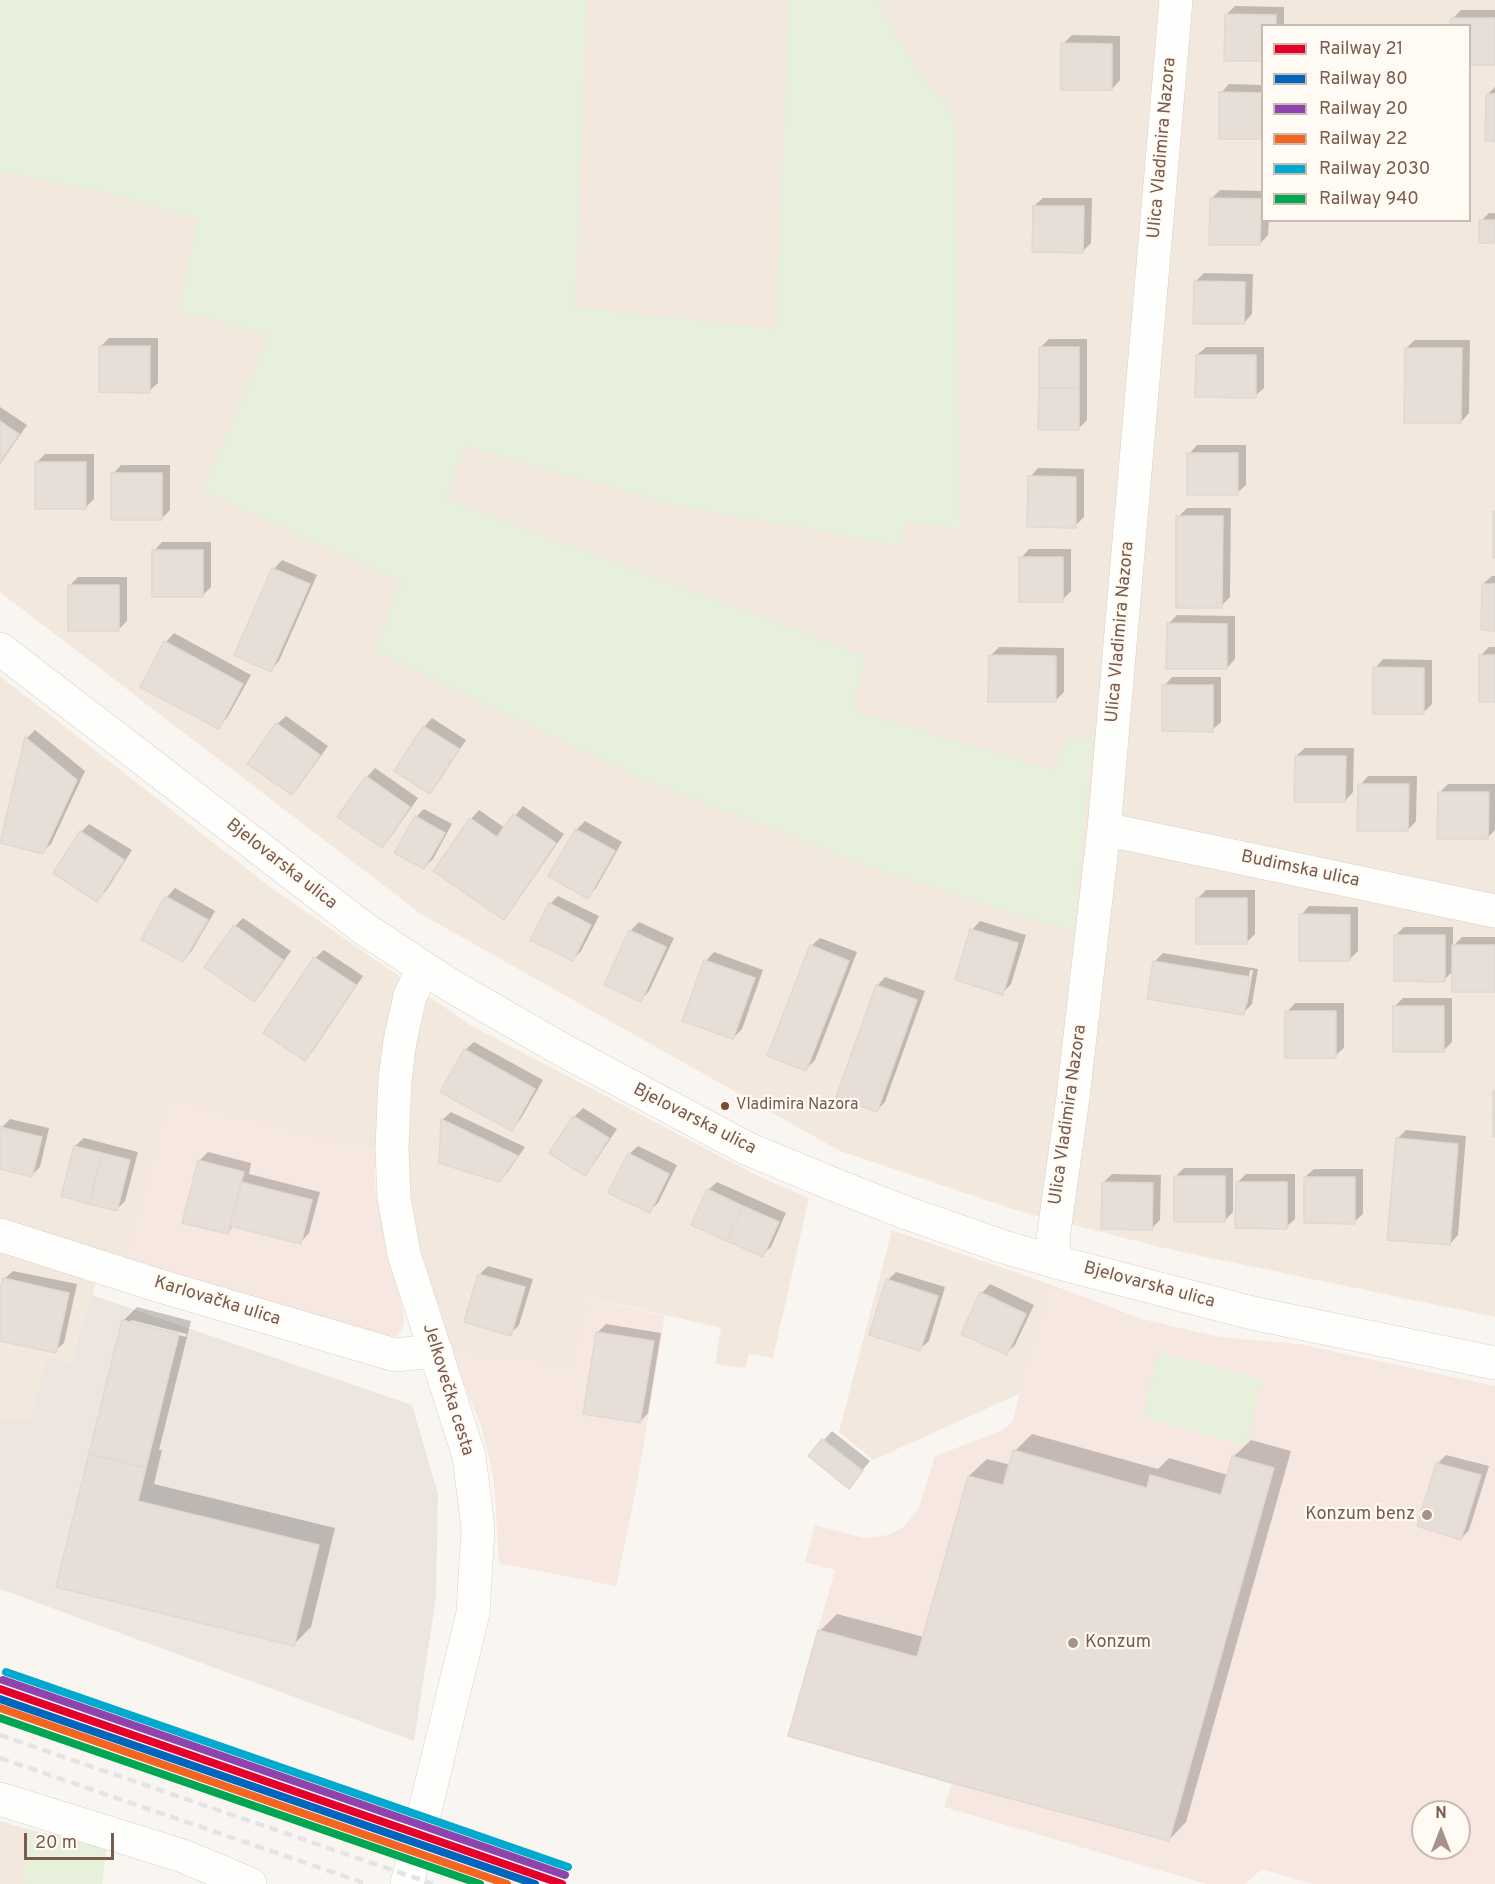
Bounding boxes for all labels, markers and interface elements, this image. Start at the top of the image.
legend [1261,24,1471,222]
text: Railway 21 [1319,38,1403,61]
street label: Ulica Vladimira Nazora [1144,56,1182,240]
text: Railway 80 [1319,68,1408,91]
text: Railway 20 [1319,98,1408,121]
text: Railway 22 [1319,128,1407,151]
text: Railway 2030 [1319,158,1430,181]
text: Railway 940 [1319,188,1419,211]
street label: Ulica Vladimira Nazora [1102,540,1140,724]
street label: Bjelovarska ulica [221,815,341,915]
street label: Budimska ulica [1239,847,1361,893]
street label: Ulica Vladimira Nazora [1046,1023,1092,1207]
street label: Bjelovarska ulica [629,1080,759,1160]
place label: Vladimira Nazora [736,1096,858,1116]
marker: Vladimira Nazora [719,1100,731,1112]
street label: Bjelovarska ulica [1081,1258,1217,1314]
street label: Karlovačka ulica [151,1273,283,1331]
street label: Jelkovečka cesta [417,1321,477,1459]
place label: Konzum benz [1305,1504,1415,1526]
marker: Konzum benz [1420,1508,1434,1522]
place label: Konzum [1085,1632,1151,1654]
marker: Konzum [1066,1636,1080,1650]
north arrow [1411,1800,1471,1860]
text: N [1435,1804,1447,1824]
scale bar [27,1821,117,1859]
text: 20 m [35,1832,77,1855]

